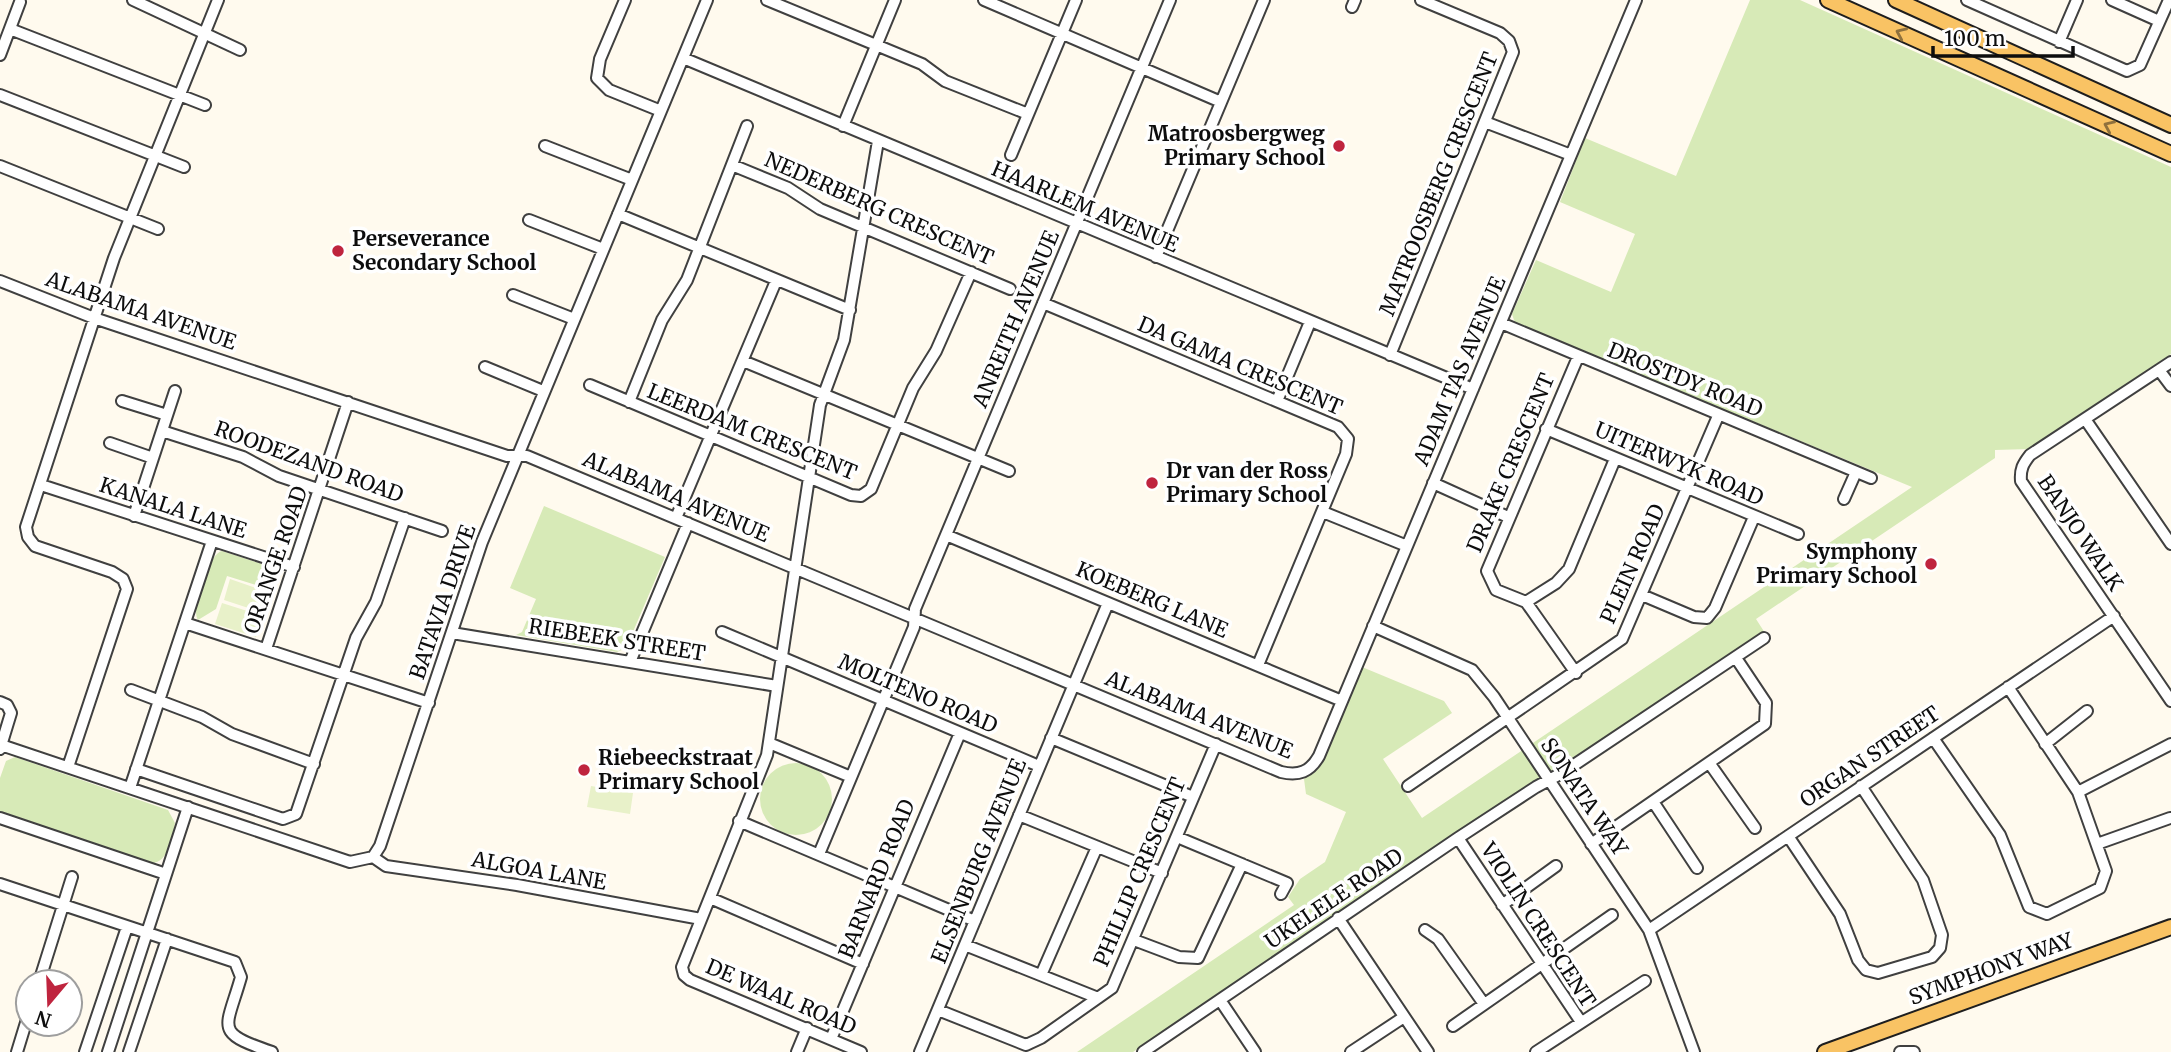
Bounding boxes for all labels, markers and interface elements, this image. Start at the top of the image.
scale bar [1933,14,2073,58]
text: 100 m [1944,25,2006,52]
one-way arrow [1896,27,1908,41]
street label: MATROOSBERG CRESCENT [1373,48,1504,320]
place label: Matroosbergweg Primary School [1148,120,1325,171]
one-way arrow [2104,120,2116,134]
marker: Matroosbergweg Primary School [1331,138,1347,154]
street label: NEDERBERG CRESCENT [761,146,998,271]
street label: HAARLEM AVENUE [988,155,1183,258]
place label: Perseverance Secondary School [352,225,537,276]
street label: ANREITH AVENUE [966,226,1065,412]
marker: Perseverance Secondary School [330,243,346,259]
street label: ALABAMA AVENUE [41,265,241,356]
street label: ADAM TAS AVENUE [1407,272,1512,470]
street label: DA GAMA CRESCENT [1134,310,1347,421]
street label: DROSTDY ROAD [1604,336,1767,423]
street label: DRAKE CRESCENT [1461,369,1561,556]
street label: LEERDAM CRESCENT [644,377,861,486]
street label: ROODEZAND ROAD [211,415,408,508]
street label: UITERWYK ROAD [1591,416,1768,511]
street label: ALABAMA AVENUE [578,445,774,548]
place label: Dr van der Ross Primary School [1166,457,1328,508]
street label: BANJO WALK [2032,469,2130,597]
street label: KANALA LANE [96,471,251,544]
marker: Dr van der Ross Primary School [1144,475,1160,491]
street label: ORANGE ROAD [238,482,313,637]
street label: PLEIN ROAD [1594,500,1671,628]
street label: BATAVIA DRIVE [403,520,482,683]
place label: Symphony Primary School [1756,538,1918,589]
street label: KOEBERG LANE [1072,555,1233,644]
marker: Symphony Primary School [1923,556,1939,572]
street label: RIEBEEK STREET [527,612,708,667]
street label: MOLTENO ROAD [835,648,1002,739]
street label: ALABAMA AVENUE [1101,664,1298,765]
street label: ORGAN STREET [1795,700,1945,813]
street label: SONATA WAY [1535,733,1634,861]
place label: Riebeeckstraat Primary School [598,744,759,795]
street label: ELSENBURG AVENUE [925,754,1032,967]
marker: Riebeeckstraat Primary School [576,762,592,778]
street label: PHILLIP CRESCENT [1088,773,1192,970]
street label: BARNARD ROAD [832,795,921,962]
street label: VIOLIN CRESCENT [1474,836,1602,1013]
street label: UKELELE ROAD [1259,842,1408,955]
street label: ALGOA LANE [469,845,609,896]
street label: SYMPHONY WAY [1905,926,2077,1011]
street label: DE WAAL ROAD [702,953,861,1040]
north arrow [14,968,84,1038]
text: N [32,1005,54,1033]

